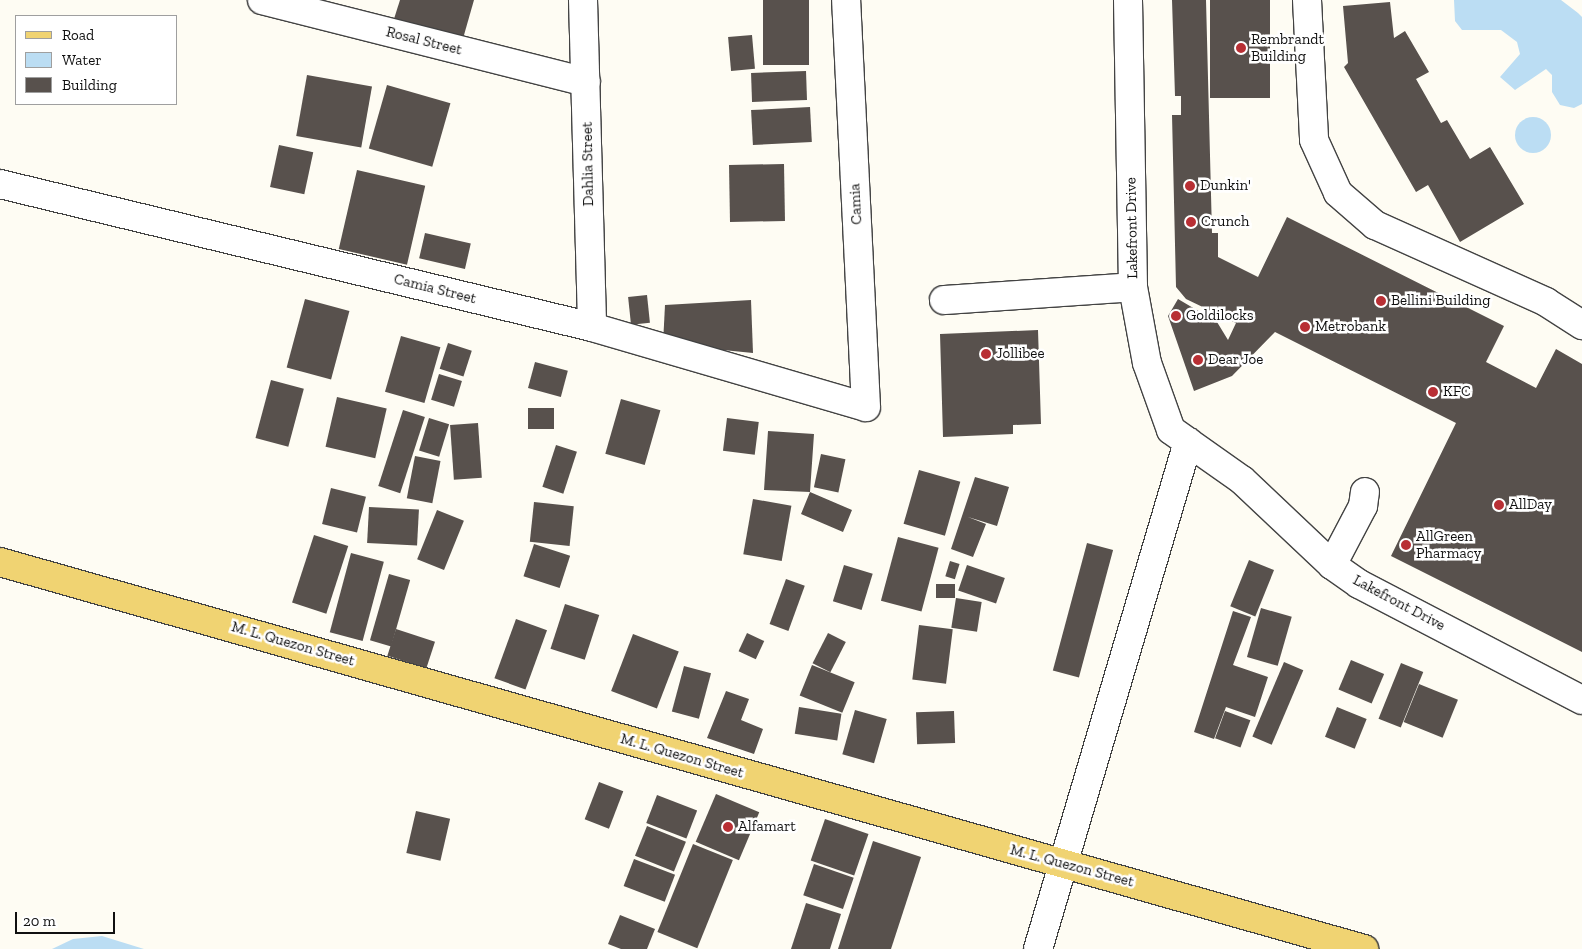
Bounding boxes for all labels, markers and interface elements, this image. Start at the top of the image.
legend [15,15,178,105]
street label: Rosal Street [384,23,464,59]
text: Road [62,26,94,44]
place label: Rembrandt Building [1251,30,1324,65]
marker: Rembrandt Building [1235,42,1247,54]
text: Water [62,51,102,69]
text: Building [62,76,117,94]
street label: Dahlia Street [578,122,598,206]
street label: Lakefront Drive [1122,177,1142,279]
place label: Dunkin' [1200,177,1251,195]
marker: Dunkin' [1184,180,1196,192]
street label: Camia [846,183,866,225]
place label: Crunch [1201,213,1249,231]
marker: Crunch [1185,216,1197,228]
street label: Camia Street [392,270,478,308]
place label: Bellini Building [1391,292,1490,310]
marker: Bellini Building [1375,295,1387,307]
place label: Goldilocks [1186,307,1253,325]
marker: Goldilocks [1170,310,1182,322]
place label: Metrobank [1315,318,1386,336]
marker: Metrobank [1299,321,1311,333]
place label: Jollibee [996,345,1044,363]
marker: Jollibee [980,348,992,360]
place label: Dear Joe [1208,351,1264,369]
marker: Dear Joe [1192,354,1204,366]
place label: KFC [1443,383,1471,401]
marker: KFC [1427,386,1439,398]
place label: AllDay [1509,496,1552,514]
marker: AllDay [1493,499,1505,511]
place label: AllGreen Pharmacy [1416,527,1481,562]
marker: AllGreen Pharmacy [1400,539,1412,551]
street label: Lakefront Drive [1350,571,1448,635]
street label: M. L. Quezon Street [229,618,357,670]
street label: M. L. Quezon Street [618,730,746,782]
place label: Alfamart [738,818,796,836]
marker: Alfamart [722,821,734,833]
street label: M. L. Quezon Street [1008,841,1136,891]
scale bar [18,902,118,934]
text: 20 m [23,912,56,930]

